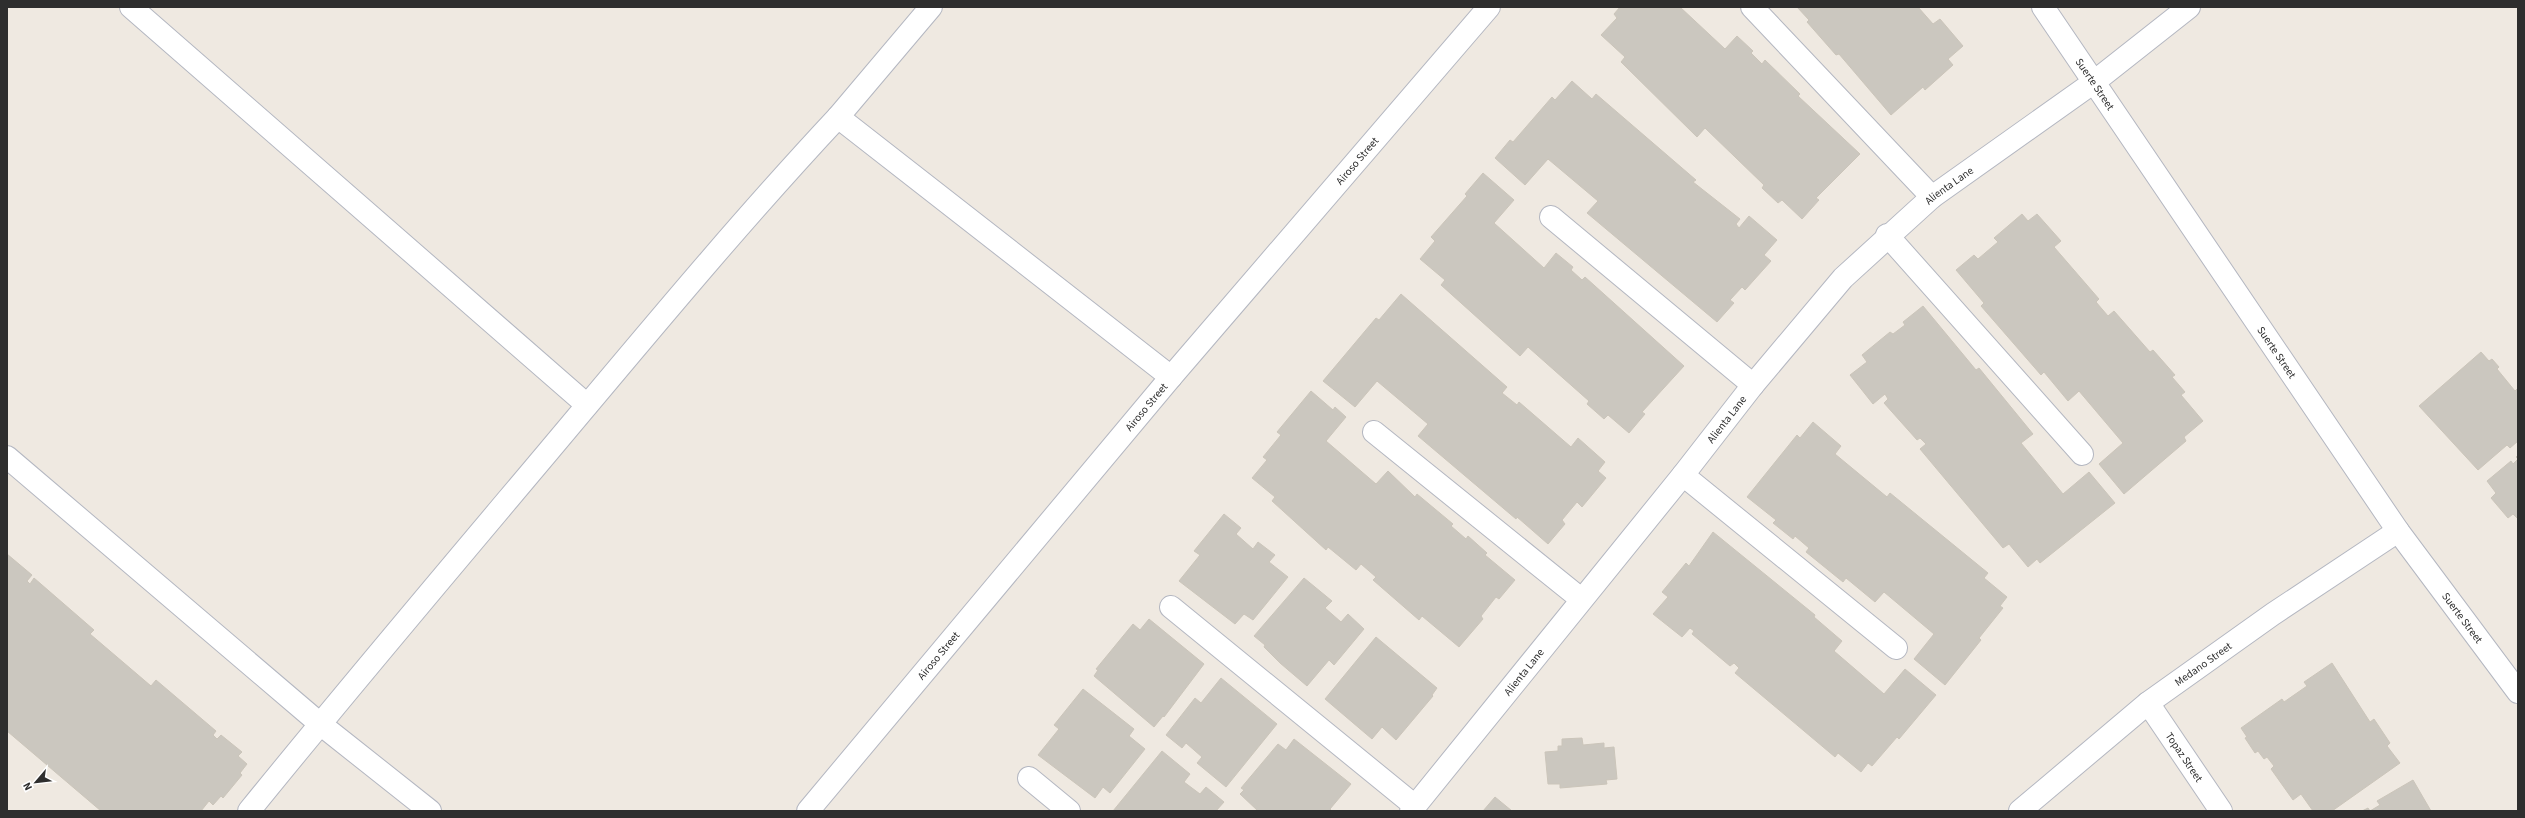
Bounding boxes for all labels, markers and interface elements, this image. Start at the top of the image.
street label: Suerte Street [2072,55,2118,113]
street label: Airoso Street [1332,133,1382,188]
street label: Alienta Lane [1921,162,1977,208]
street label: Suerte Street [2254,323,2300,382]
street label: Airoso Street [1122,379,1171,434]
street label: Alienta Lane [1703,392,1750,446]
street label: Suerte Street [2439,589,2487,646]
street label: Airoso Street [914,628,963,683]
street label: Medano Street [2171,638,2235,689]
street label: Alienta Lane [1500,645,1548,699]
street label: Topaz Street [2162,729,2207,785]
north arrow [16,762,56,802]
text: N [19,780,36,793]

